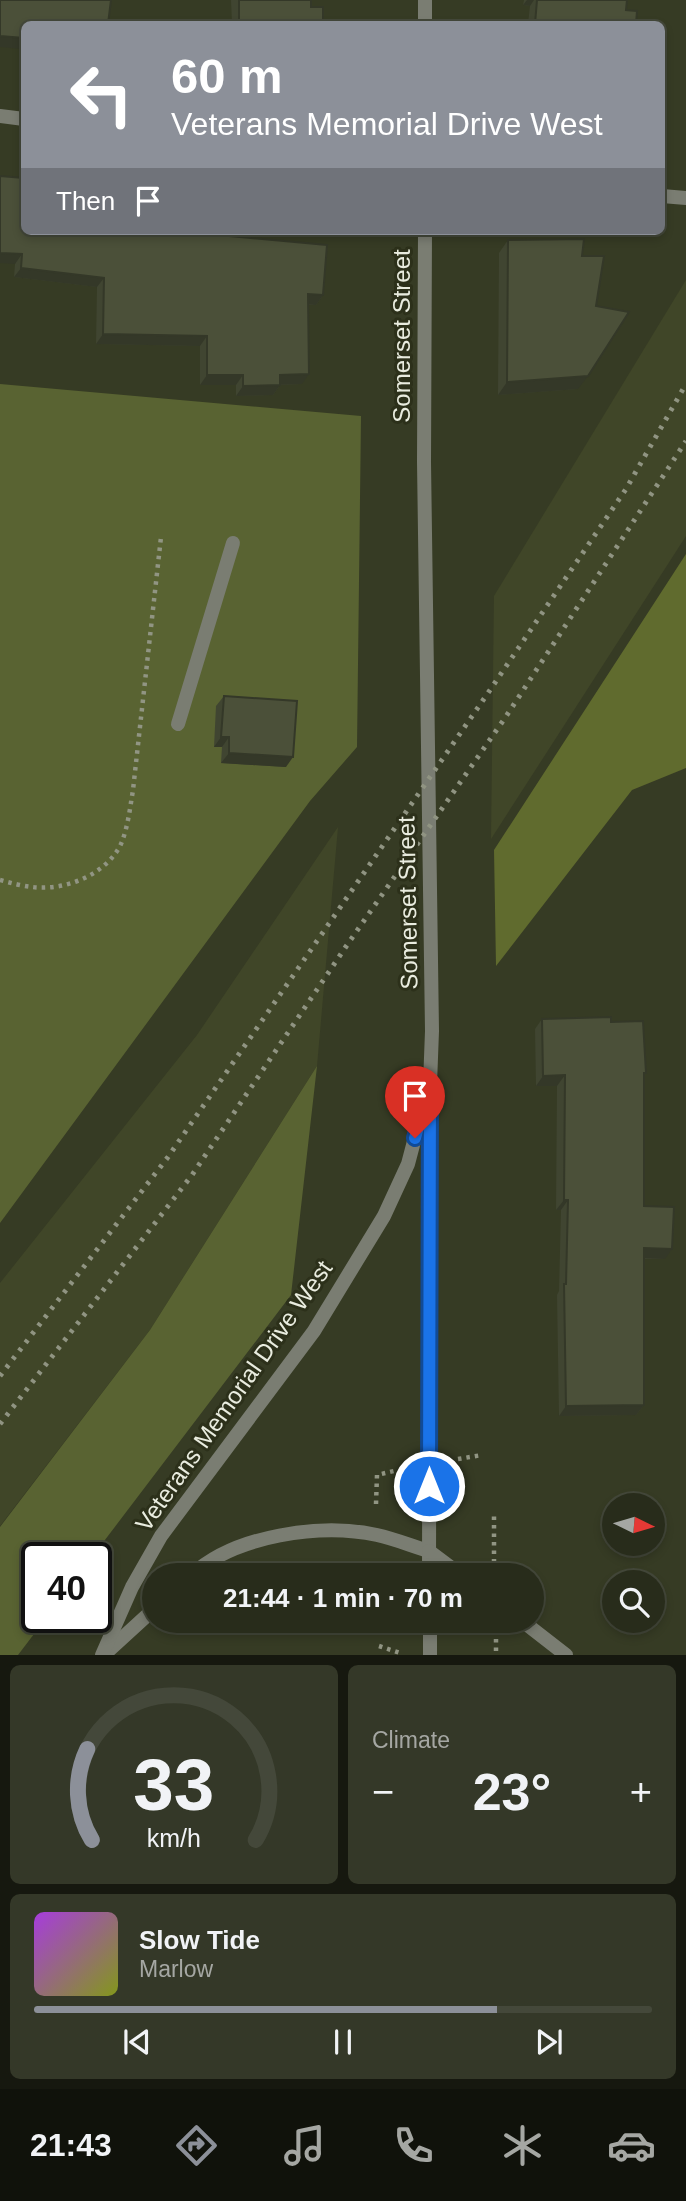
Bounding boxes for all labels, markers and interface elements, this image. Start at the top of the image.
icon: left [56,49,147,140]
text: 60 m [171,49,283,103]
text: Veterans Memorial Drive West [171,106,603,142]
icon: arrive [129,182,167,220]
text: Then [56,186,115,216]
street label: Somerset Street [388,249,415,423]
street label: Somerset Street [392,816,423,990]
pin [385,1066,445,1138]
icon: arrive [396,1077,434,1115]
street label: Veterans Memorial Drive West [130,1255,338,1536]
position arrow [392,1449,466,1523]
north arrow [602,1493,665,1556]
map controls [602,1493,665,1633]
speed limit sign: 40 [21,1542,112,1633]
button: search [602,1570,665,1633]
text: 21:44 · 1 min · 70 m [223,1583,463,1613]
text: Climate [372,1727,450,1753]
text: 33 [134,1745,214,1826]
text: 23° [473,1763,551,1821]
text: − [372,1771,394,1813]
text: + [630,1771,652,1813]
text: km/h [147,1824,201,1852]
text: Slow Tide [139,1925,260,1955]
text: Marlow [139,1956,213,1982]
icon: previous [118,2023,156,2061]
icon: pause [324,2023,362,2061]
icon: next [530,2023,568,2061]
icon: directions [172,2121,221,2170]
icon: music [280,2121,329,2170]
icon: phone [389,2121,438,2170]
icon: climate [498,2121,547,2170]
icon: car [607,2121,656,2170]
text: 21:43 [30,2127,112,2163]

